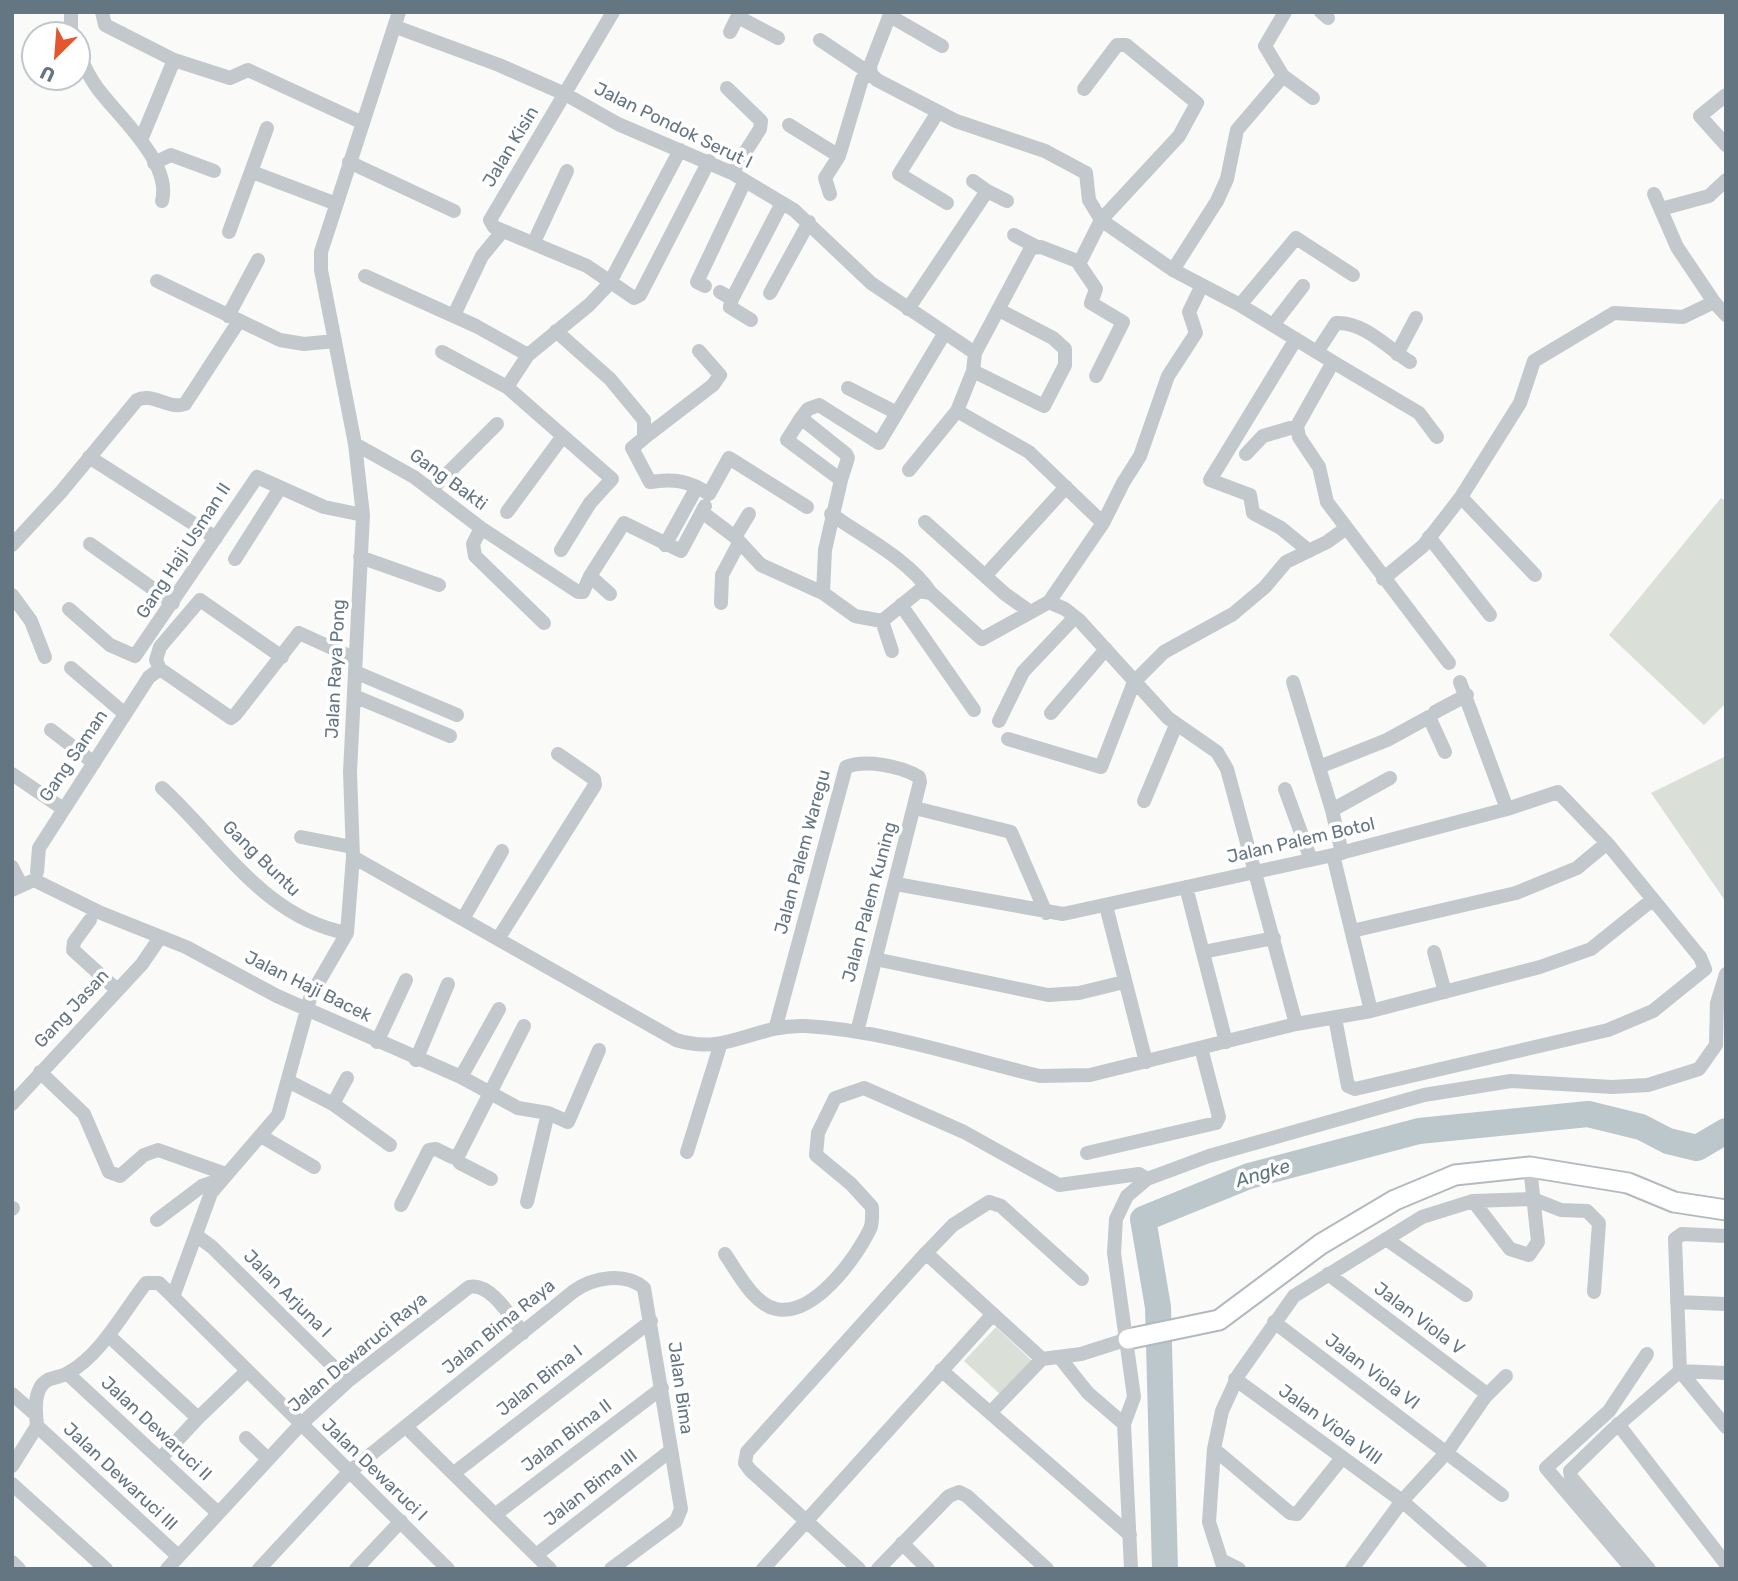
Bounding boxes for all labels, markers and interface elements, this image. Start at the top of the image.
north arrow [21,21,91,91]
text: U [37,60,59,87]
street label: Jalan Pondok Serut I [590,78,756,174]
street label: Jalan Kisin [478,103,544,191]
street label: Gang Bakti [405,445,491,515]
street label: Gang Haji Usman II [132,479,236,623]
street label: Jalan Raya Pong [322,599,350,739]
street label: Gang Saman [35,706,113,806]
street label: Jalan Palem Waregu [771,767,835,937]
street label: Jalan Palem Botol [1225,813,1377,869]
street label: Gang Buntu [218,817,304,901]
street label: Jalan Palem Kuning [838,819,902,985]
street label: Jalan Haji Bacek [241,947,375,1027]
street label: Gang Jasan [30,965,114,1053]
water label: Angke [1233,1155,1293,1193]
street label: Jalan Arjuna I [239,1246,335,1342]
street label: Jalan Bima Raya [438,1275,560,1379]
street label: Jalan Viola V [1369,1278,1469,1360]
street label: Jalan Dewaruci Raya [284,1289,432,1417]
street label: Jalan Viola VI [1320,1329,1424,1415]
street label: Jalan Bima [663,1340,697,1436]
street label: Jalan Bima I [493,1341,587,1421]
street label: Jalan Dewaruci II [96,1372,216,1486]
street label: Jalan Viola VIII [1274,1380,1386,1470]
street label: Jalan Bima II [518,1395,616,1477]
street label: Jalan Dewaruci I [317,1414,431,1526]
street label: Jalan Dewaruci III [58,1419,182,1535]
street label: Jalan Bima III [540,1445,642,1531]

